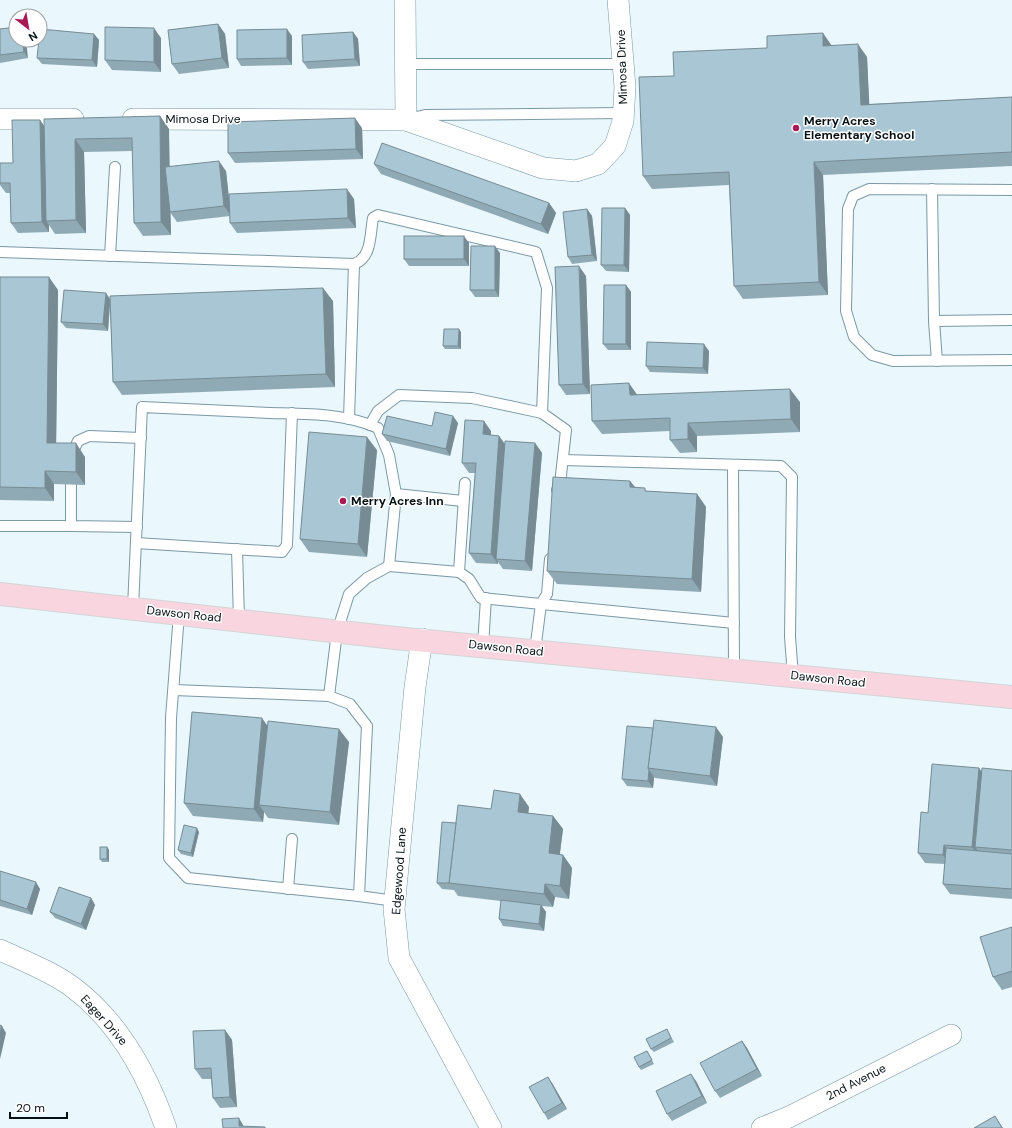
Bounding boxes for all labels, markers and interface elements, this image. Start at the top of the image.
north arrow [8,8,48,48]
text: N [26,29,40,45]
street label: Mimosa Drive [613,29,631,105]
street label: Mimosa Drive [166,111,241,127]
place label: Merry Acres Elementary School [804,113,914,143]
marker: Merry Acres Elementary School [791,123,801,133]
place label: Merry Acres Inn [351,493,444,509]
marker: Merry Acres Inn [338,496,348,506]
street label: Dawson Road [146,602,222,626]
street label: Dawson Road [468,636,544,660]
street label: Dawson Road [790,667,866,691]
street label: Edgewood Lane [388,826,410,915]
street label: Eager Drive [77,991,131,1049]
street label: 2nd Avenue [823,1060,889,1104]
scale bar [10,1094,67,1120]
text: 20 m [16,1100,45,1116]

